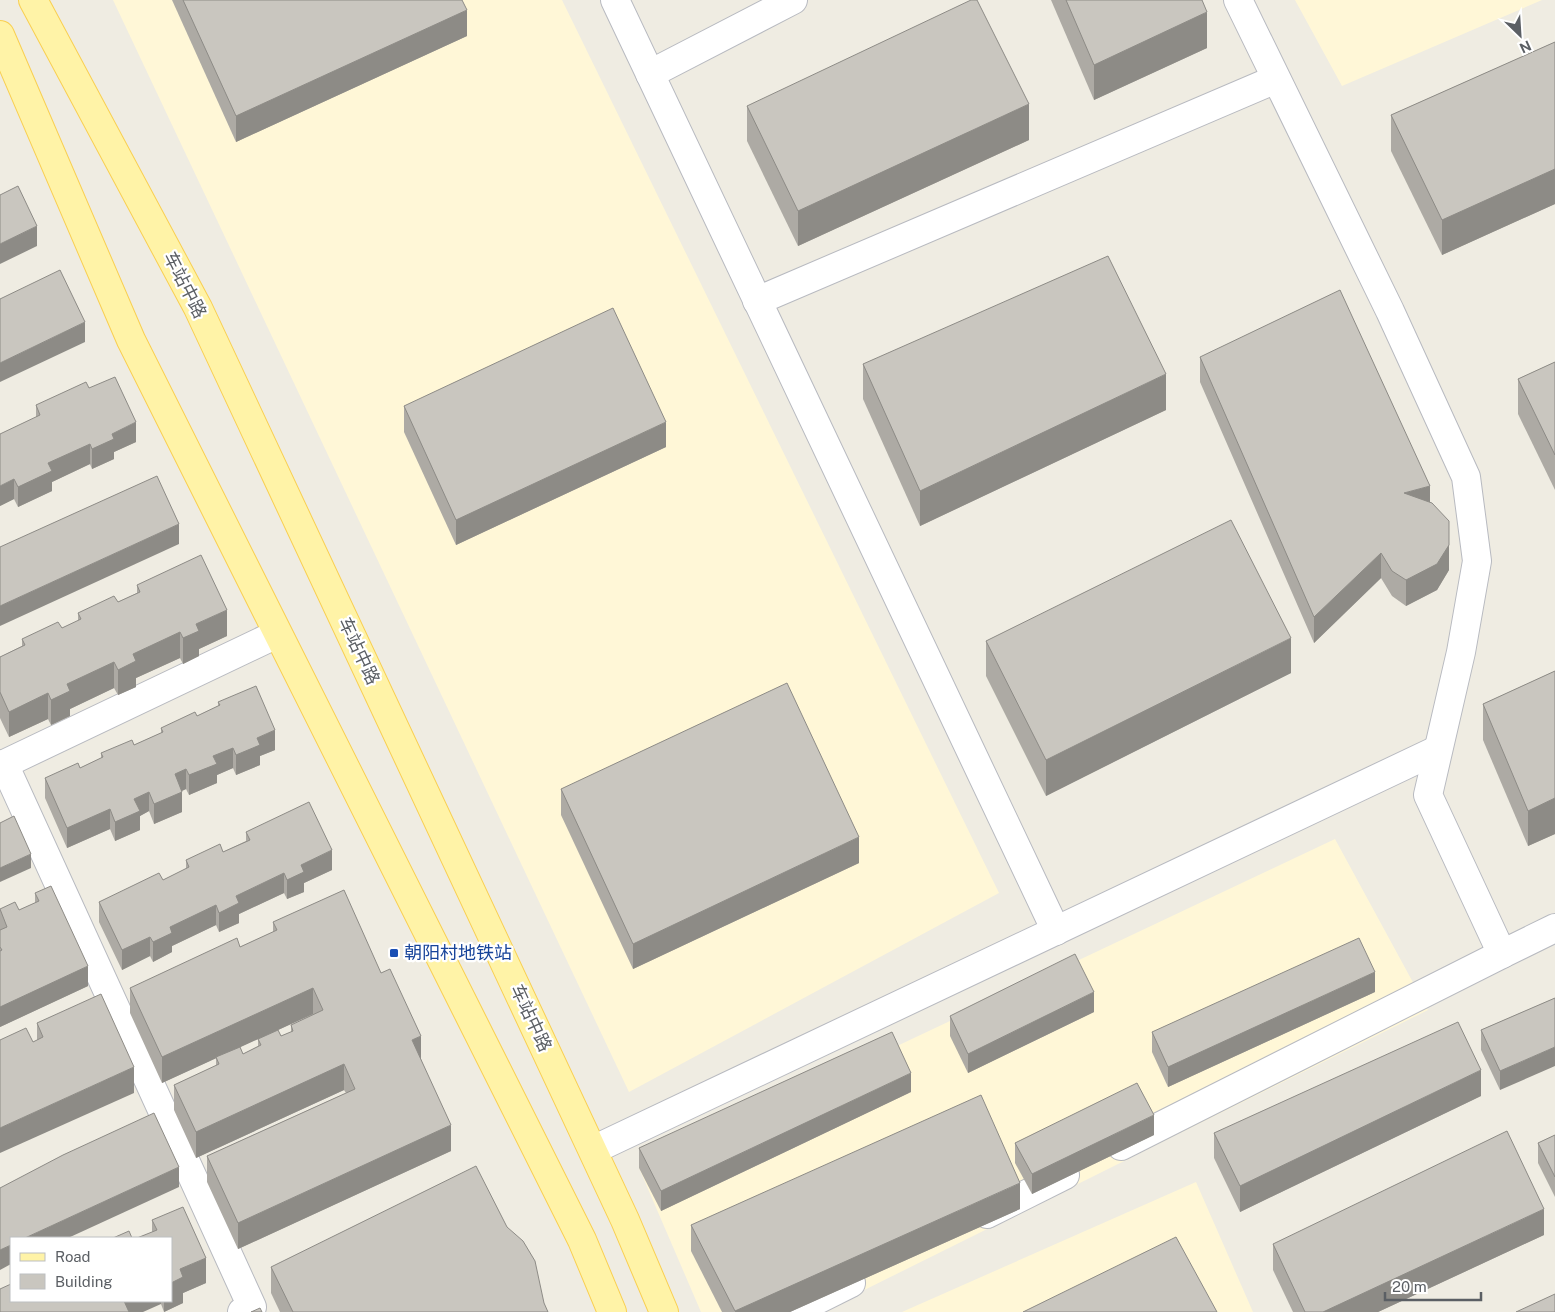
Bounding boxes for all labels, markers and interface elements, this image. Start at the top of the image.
north arrow [1495,10,1545,60]
text: N [1517,37,1534,56]
street label: 车站中路 [160,248,211,322]
street label: 车站中路 [335,614,384,688]
place label: 朝阳村地铁站 [404,942,512,963]
marker: 朝阳村地铁站 [388,947,400,959]
street label: 车站中路 [507,981,556,1055]
legend [10,1237,172,1302]
text: Road [55,1248,91,1265]
scale bar [1385,1270,1481,1302]
text: Building [55,1273,113,1290]
text: 20 m [1392,1278,1427,1295]

